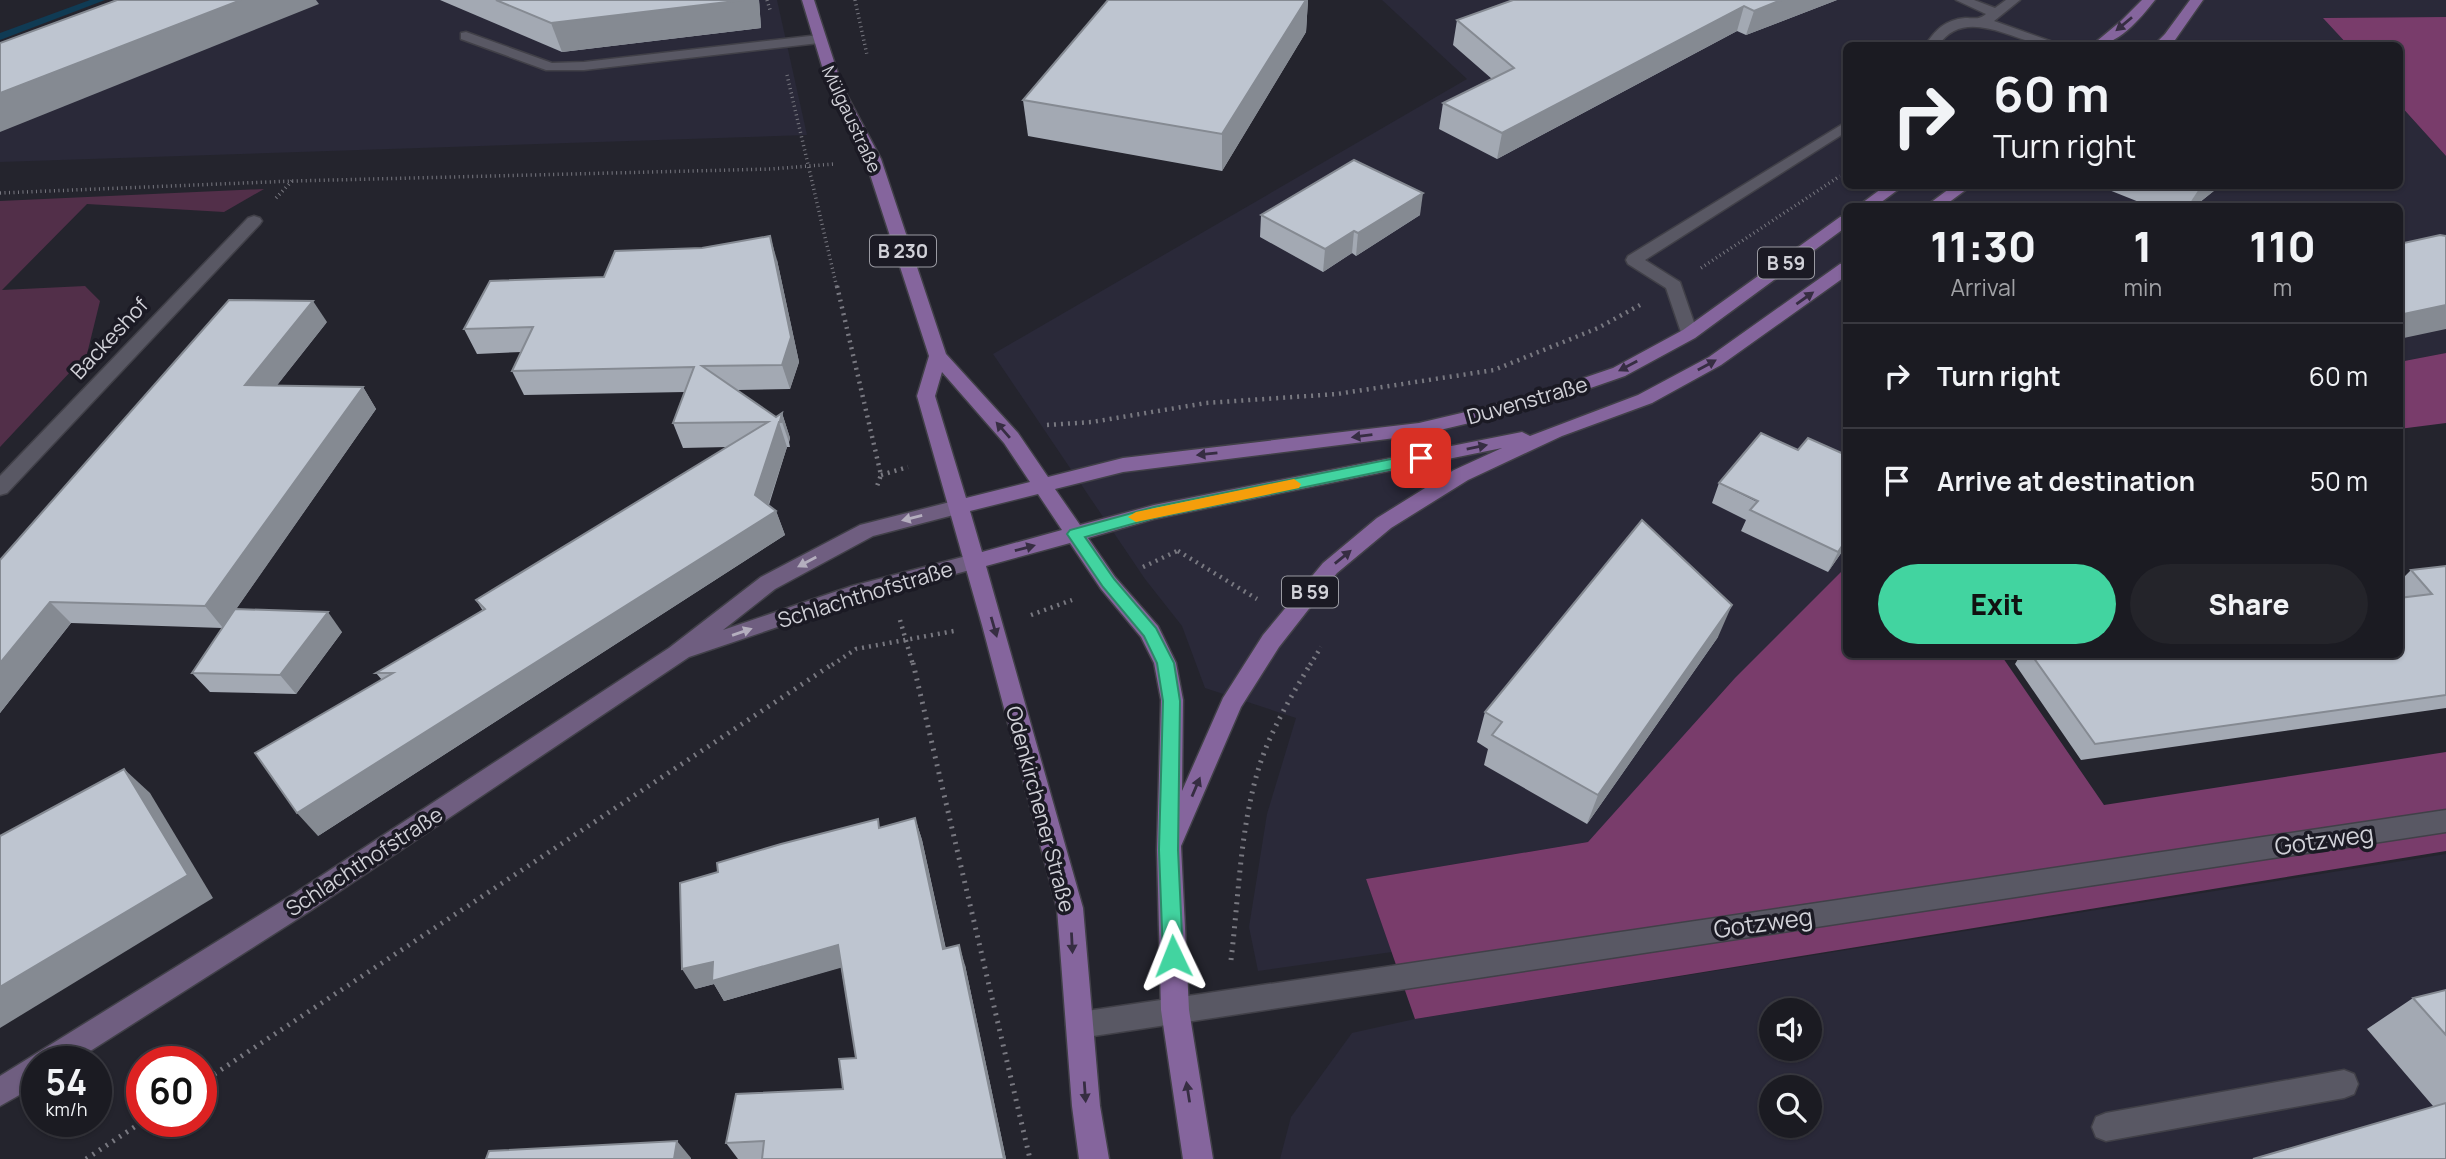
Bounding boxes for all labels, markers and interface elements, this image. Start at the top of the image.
one-way arrow [2115,16,2133,32]
text: 60 m [1993,60,2110,127]
street label: Mülgaustraße [817,62,887,176]
icon: right [1878,70,1969,161]
text: Turn right [1993,124,2136,168]
text: 11:30 [1930,217,2036,275]
text: 1 [2133,217,2152,275]
text: 110 [2249,217,2316,275]
road number: B 230 [870,235,936,266]
road number: B 59 [1758,247,1814,278]
text: Arrival [1950,271,2016,303]
text: min [2124,271,2162,303]
text: m [2273,271,2292,303]
street label: Backeshof [64,291,154,385]
one-way arrow [1796,291,1814,305]
icon: right [1878,357,1916,395]
text: Turn right [1937,358,2061,394]
text: 60 m [2309,358,2368,394]
one-way arrow [1698,359,1717,371]
one-way arrow [1618,360,1638,372]
street label: Duvenstraße [1463,369,1591,431]
one-way arrow [996,421,1011,438]
pin [1391,428,1451,488]
one-way arrow [1351,431,1373,442]
icon: arrive [1402,439,1440,477]
one-way arrow [1466,442,1488,453]
one-way arrow [1196,449,1218,460]
icon: arrive [1878,462,1916,500]
text: Arrive at destination [1937,463,2195,499]
text: 50 m [2310,463,2368,499]
one-way arrow [901,513,923,524]
one-way arrow [1014,542,1036,553]
one-way arrow [1334,549,1352,564]
street label: Schlachthofstraße [774,554,956,634]
one-way arrow [797,556,816,568]
button: Exit [1878,564,2116,644]
button: Share [2130,564,2368,644]
road number: B 59 [1282,576,1338,608]
one-way arrow [989,617,999,638]
one-way arrow [731,626,752,637]
street label: Odenkirchener Straße [1000,703,1082,915]
one-way arrow [1190,776,1201,797]
street label: Schlachthofstraße [280,800,448,922]
street label: Gotzweg [2272,816,2376,862]
street label: Gotzweg [1711,899,1815,945]
position arrow [1136,919,1210,993]
one-way arrow [1067,932,1078,954]
map controls [1759,998,1822,1138]
button: sound [1759,998,1822,1061]
speed limit sign: 60 [126,1046,217,1137]
text: 54 [46,1058,87,1106]
button: search [1759,1075,1822,1138]
one-way arrow [1182,1080,1193,1102]
one-way arrow [1080,1081,1091,1103]
text: km/h [46,1097,87,1121]

